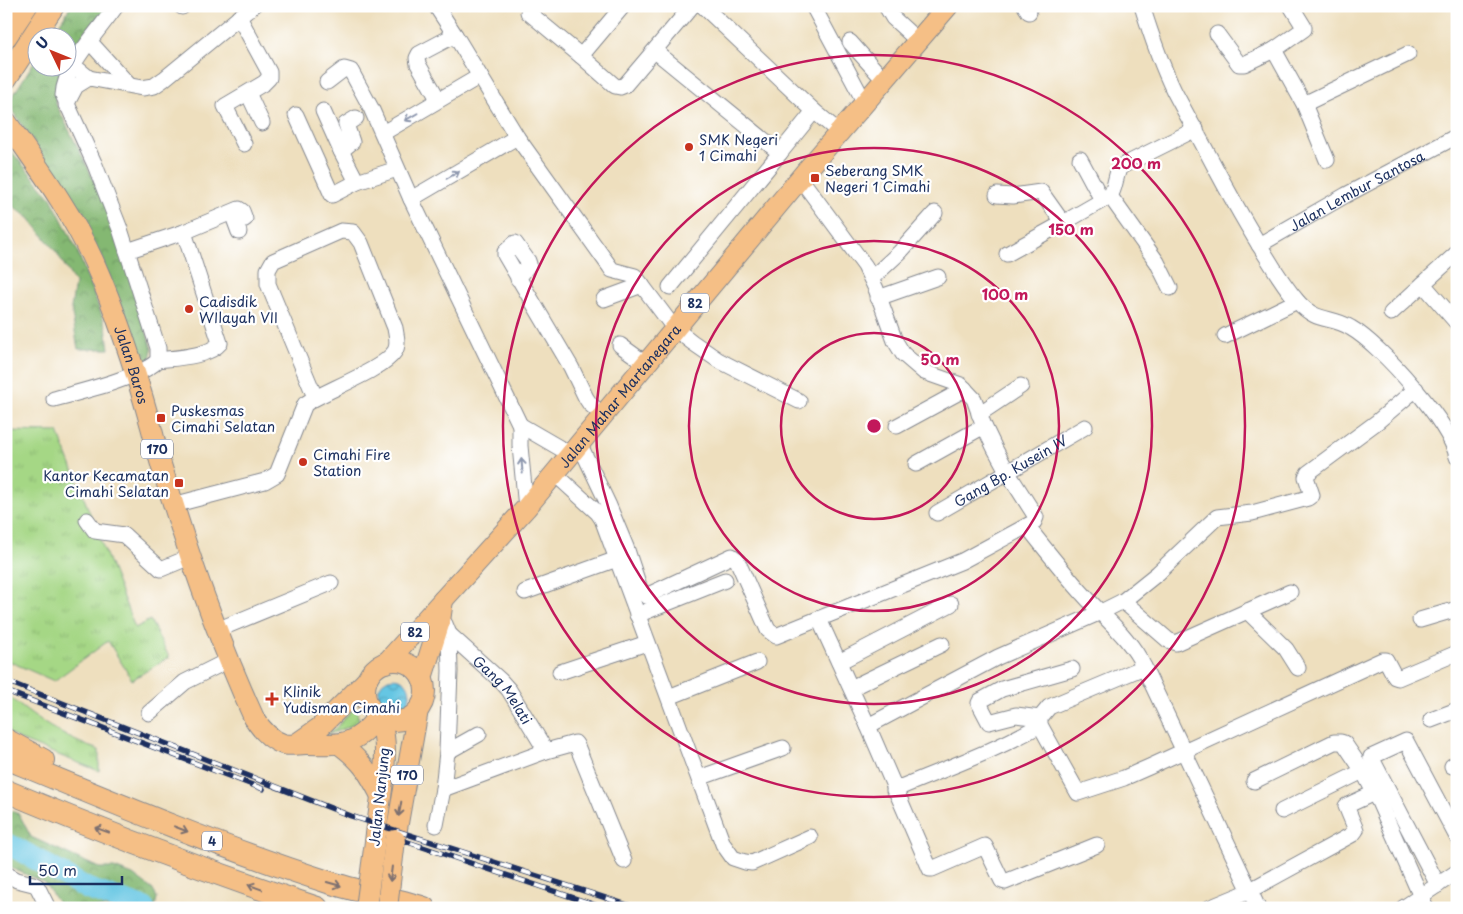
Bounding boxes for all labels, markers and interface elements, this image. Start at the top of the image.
north arrow [28,28,78,78]
text: U [31,32,53,54]
one-way arrow [403,112,418,122]
place label: SMK Negeri 1 Cimahi [699,129,778,166]
marker: SMK Negeri 1 Cimahi [683,141,695,153]
street label: Jalan Lembur Santosa [1285,145,1428,236]
text: 200 m [1111,151,1161,174]
place label: Seberang SMK Negeri 1 Cimahi [825,160,930,197]
one-way arrow [445,169,460,179]
marker: Seberang SMK Negeri 1 Cimahi [809,172,821,184]
text: 150 m [1048,217,1094,240]
text: 100 m [982,282,1028,305]
place label: Cadisdik WIlayah VII [199,291,278,328]
road number: 82 [681,294,709,312]
marker: Cadisdik WIlayah VII [183,303,195,315]
street label: Jalan Mahar Martanegara [553,319,686,472]
street label: Jalan Baros [110,323,155,406]
text: 50 m [921,347,959,370]
place label: Puskesmas Cimahi Selatan [171,400,275,437]
marker: Puskesmas Cimahi Selatan [155,412,167,424]
centre of rings [865,417,883,435]
street label: Gang Bp. Kusein IV [950,429,1071,512]
road number: 170 [141,439,173,458]
place label: Cimahi Fire Station [313,444,391,481]
marker: Cimahi Fire Station [297,456,309,468]
one-way arrow [517,458,527,474]
place label: Kantor Kecamatan Cimahi Selatan [43,465,169,502]
marker: Kantor Kecamatan Cimahi Selatan [173,477,185,489]
road number: 82 [401,622,429,642]
street label: Gang Melati [469,650,538,728]
place label: Klinik Yudisman Cimahi [283,681,400,718]
marker: Klinik Yudisman Cimahi [265,692,279,706]
street label: Jalan Nanjung [363,747,395,847]
road number: 170 [391,766,423,784]
one-way arrow [395,801,405,817]
one-way arrow [95,825,111,834]
one-way arrow [173,825,188,834]
road number: 4 [202,831,222,850]
scale bar [30,854,122,886]
text: 50 m [38,858,77,881]
one-way arrow [386,866,396,882]
one-way arrow [326,879,342,889]
one-way arrow [247,882,263,891]

